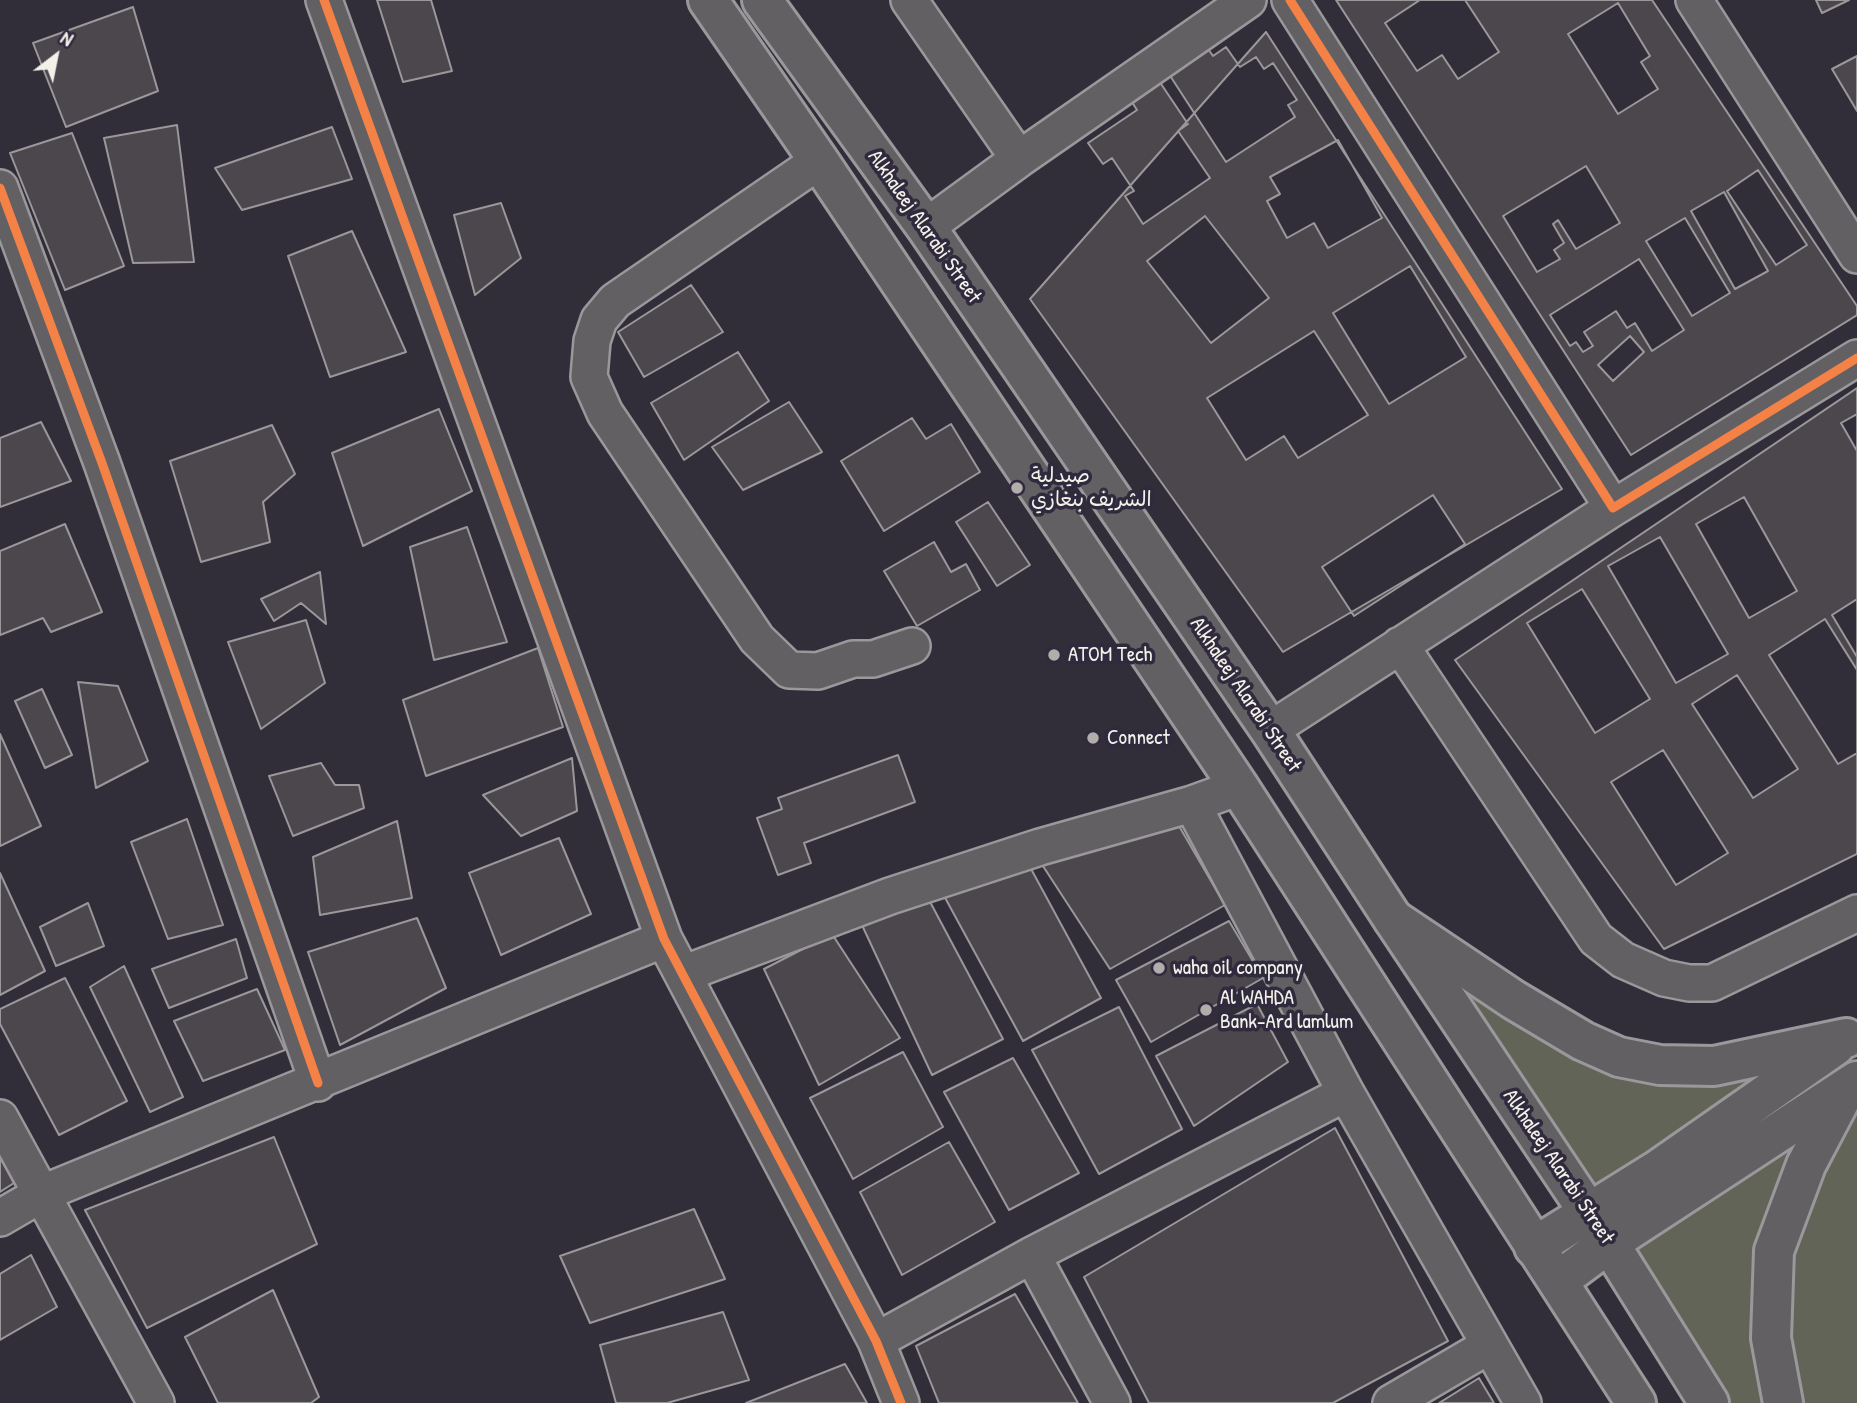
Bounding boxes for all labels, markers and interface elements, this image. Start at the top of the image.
north arrow [21,21,91,91]
text: N [56,24,78,52]
street label: Alkhaleej Alarabi Street [862,146,986,308]
place label: صيدلية الشريف بنغازي [1031,463,1152,513]
marker: صيدلية الشريف بنغازي [1009,480,1025,496]
street label: Alkhaleej Alarabi Street [1184,613,1306,777]
place label: ATOM Tech [1068,642,1152,668]
marker: ATOM Tech [1046,647,1062,663]
place label: Connect [1107,725,1170,751]
marker: Connect [1085,730,1101,746]
place label: waha oil company [1173,955,1303,981]
marker: waha oil company [1151,960,1167,976]
place label: Al WAHDA Bank-Ard lamlum [1220,985,1353,1035]
marker: Al WAHDA Bank-Ard lamlum [1198,1002,1214,1018]
street label: Alkhaleej Alarabi Street [1497,1085,1619,1249]

